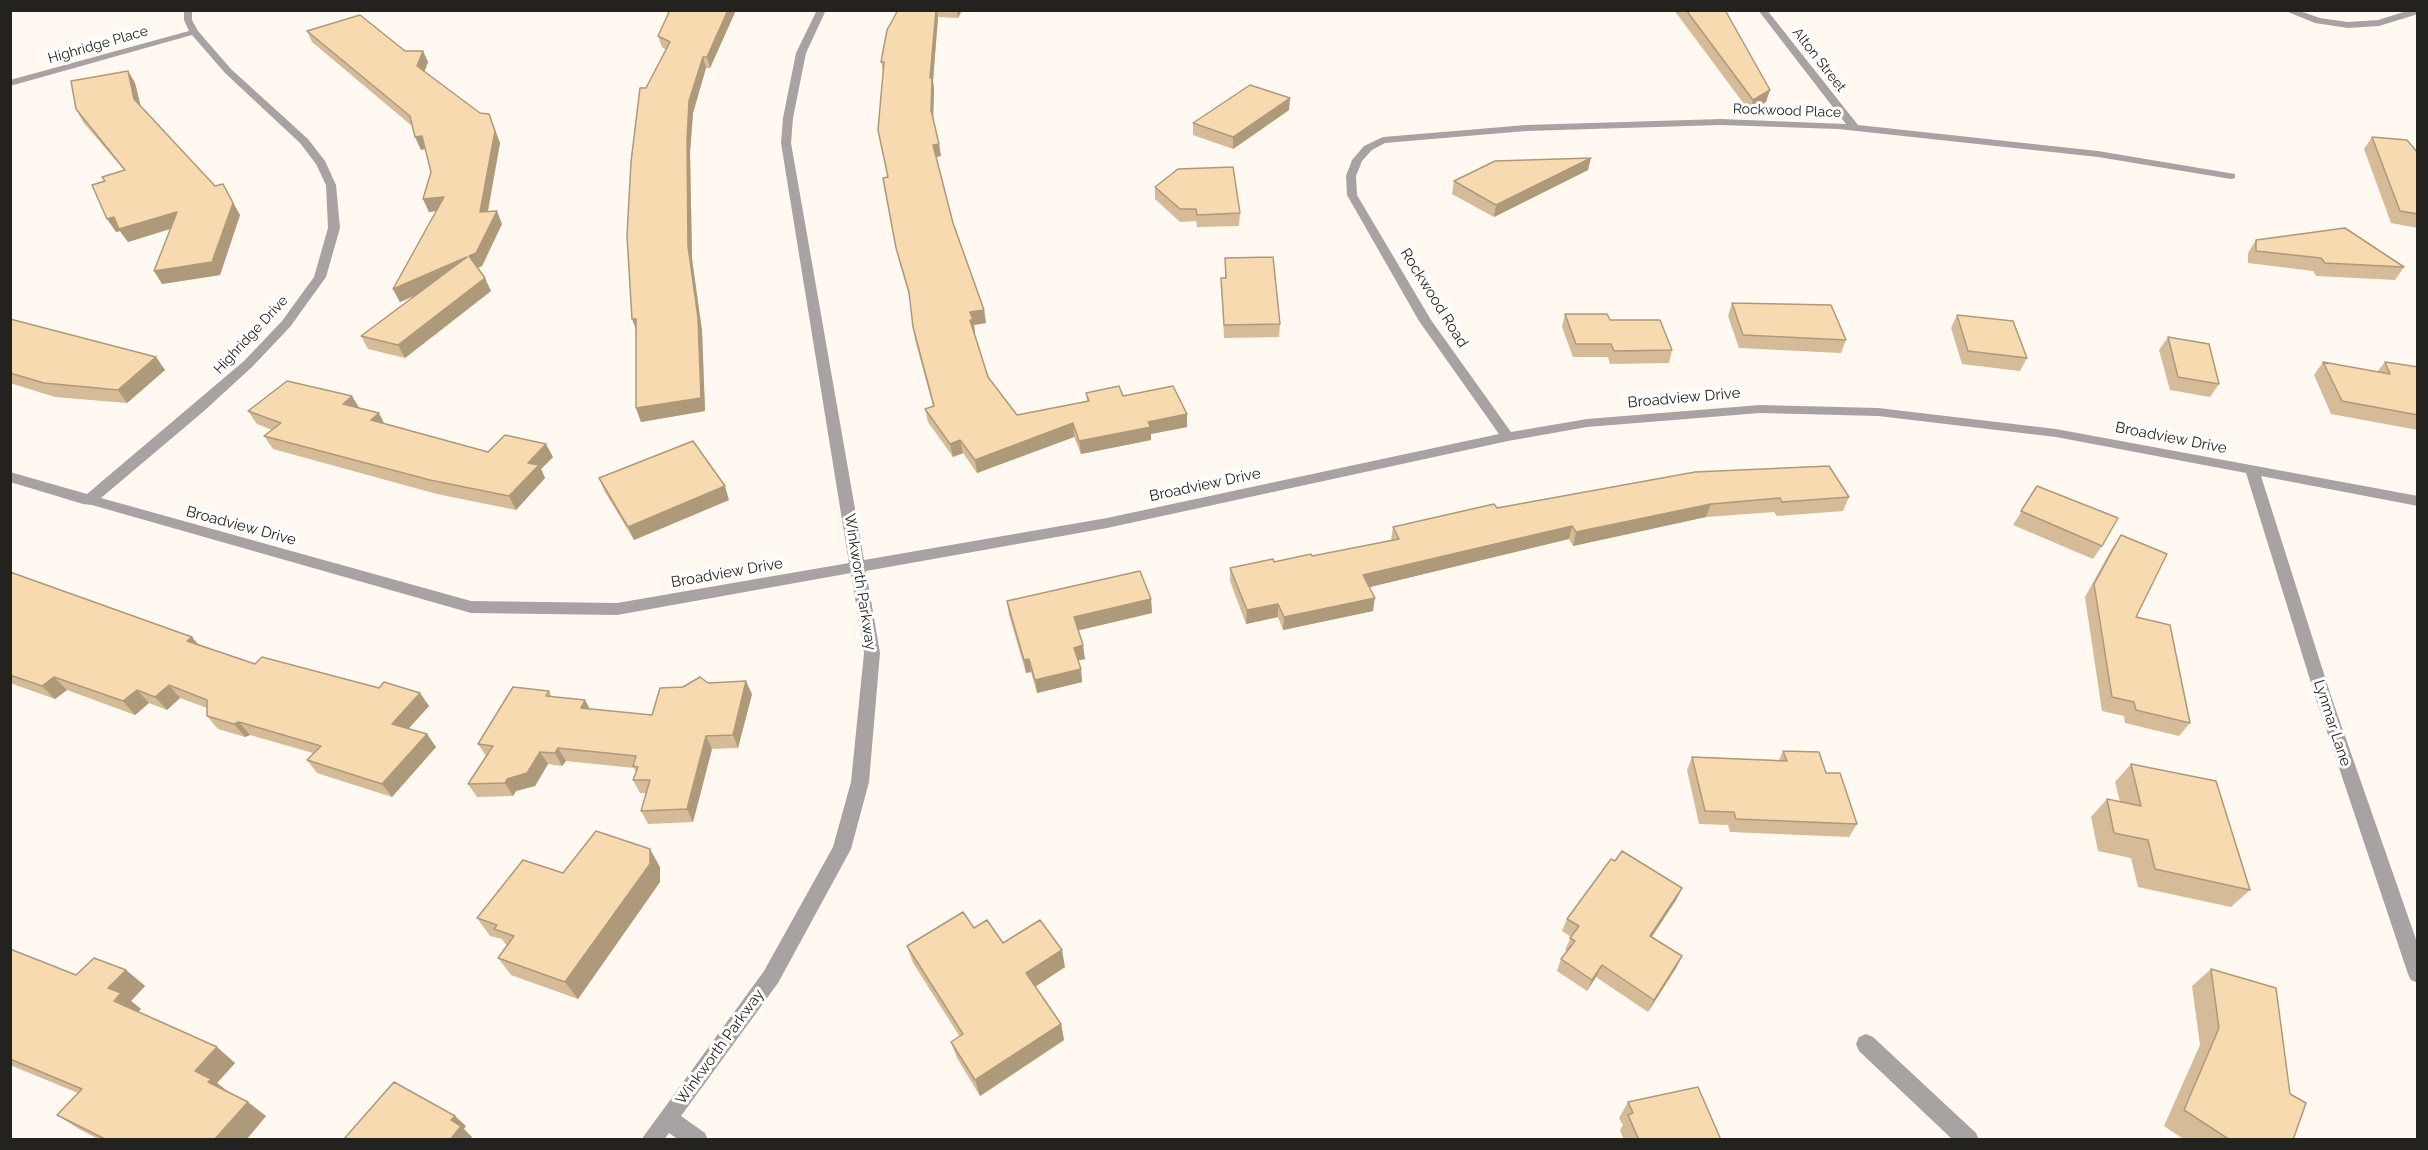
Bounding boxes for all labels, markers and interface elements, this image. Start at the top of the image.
street label: Highridge Place [46,23,150,67]
street label: Alton Street [1789,25,1849,95]
street label: Rockwood Place [1733,101,1841,121]
street label: Rockwood Road [1396,245,1472,351]
street label: Highridge Drive [211,292,291,378]
street label: Broadview Drive [1627,384,1741,412]
street label: Broadview Drive [2114,418,2228,458]
street label: Broadview Drive [1148,464,1262,506]
street label: Broadview Drive [184,503,298,549]
street label: Winkworth Parkway [840,512,880,652]
street label: Broadview Drive [670,554,784,592]
street label: Lynmar Lane [2310,677,2354,769]
street label: Winkworth Parkway [672,986,768,1108]

